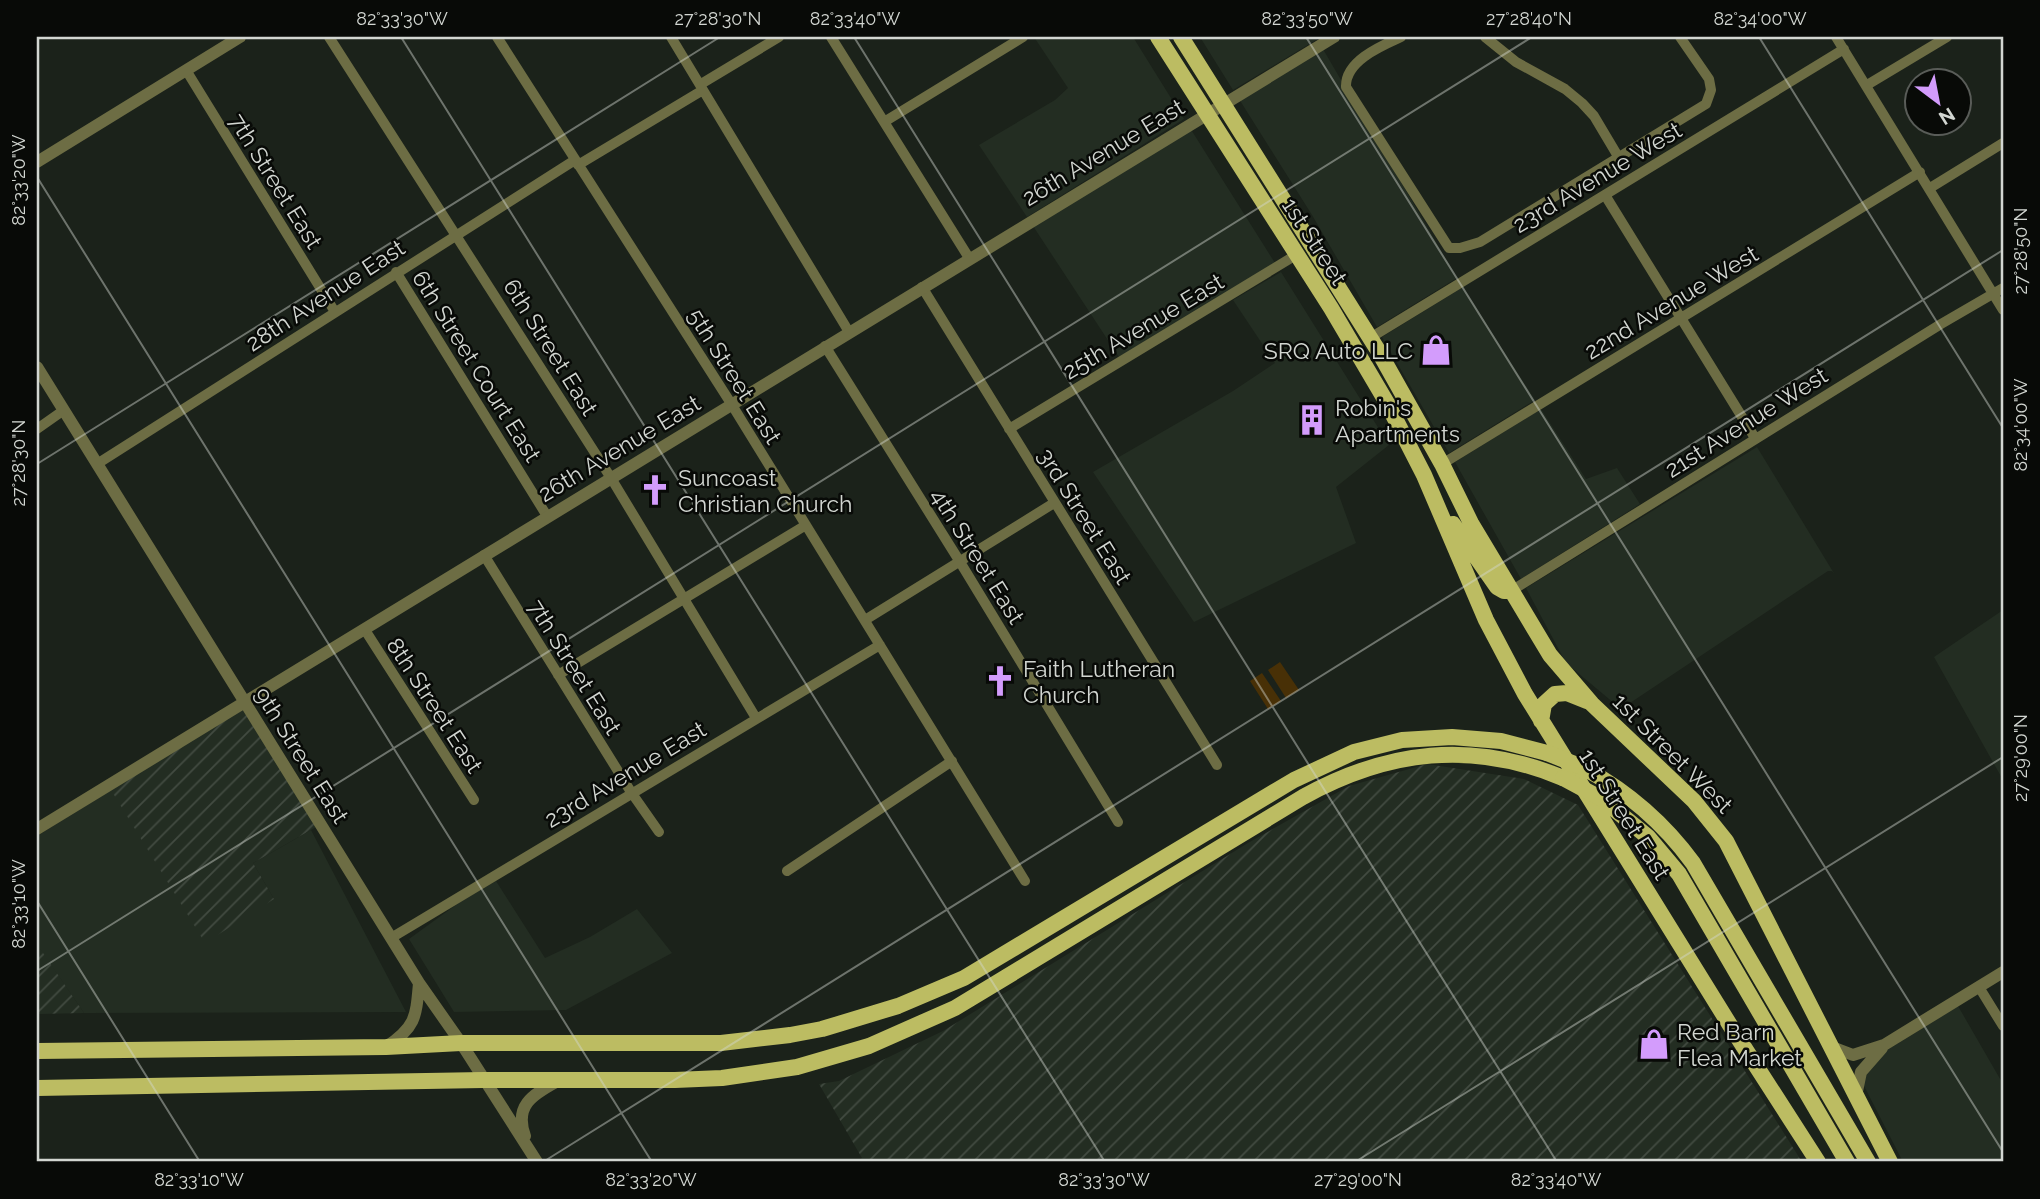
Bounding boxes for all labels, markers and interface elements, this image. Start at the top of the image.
text: 82°33'30"W [356,8,448,29]
text: 27°28'30"N [675,8,761,29]
text: 82°33'40"W [810,8,900,29]
text: 82°33'50"W [1261,8,1353,29]
text: 27°28'40"N [1486,8,1572,29]
text: 82°34'00"W [1713,8,1807,29]
north arrow [1904,66,1974,136]
street label: 26th Avenue East [1017,93,1189,211]
text: N [1935,103,1959,130]
street label: 7th Street East [224,108,328,254]
street label: 23rd Avenue West [1508,116,1687,238]
text: 82°33'20"W [8,134,29,226]
street label: 1st Street [1277,192,1353,290]
text: 27°28'50"N [2010,208,2031,294]
street label: 28th Avenue East [241,233,410,356]
street label: 22nd Avenue West [1579,239,1763,364]
street label: 6th Street Court East [407,265,547,467]
street label: 25th Avenue East [1058,267,1228,385]
street label: 6th Street East [498,274,604,420]
street label: 5th Street East [683,303,788,449]
shop icon: SRQ Auto LLC [1419,333,1453,367]
place label: SRQ Auto LLC [1264,337,1413,364]
street label: 21st Avenue West [1660,361,1832,483]
text: 82°34'00"W [2010,378,2031,472]
street label: 26th Avenue East [533,389,705,507]
place label: Robin's Apartments [1335,394,1460,447]
building icon: Robin's Apartments [1295,403,1329,437]
text: 27°28'30"N [8,420,29,506]
street label: 3rd Street East [1032,443,1138,589]
place label: Suncoast Christian Church [678,464,853,517]
church icon: Suncoast Christian Church [638,473,672,507]
street label: 4th Street East [926,483,1031,629]
street label: 7th Street East [523,594,627,740]
street label: 8th Street East [381,632,489,778]
place label: Faith Lutheran Church [1023,655,1175,708]
church icon: Faith Lutheran Church [983,664,1017,698]
street label: 9th Street East [249,682,355,828]
street label: 1st Street West [1608,688,1739,819]
text: 27°29'00"N [2010,714,2031,802]
street label: 23rd Avenue East [539,715,711,833]
street label: 1st Street East [1574,743,1676,885]
text: 82°33'10"W [8,859,29,949]
place label: Red Barn Flea Market [1677,1018,1802,1071]
shop icon: Red Barn Flea Market [1637,1027,1671,1061]
text: 82°33'10"W [154,1169,244,1190]
text: 82°33'20"W [605,1169,697,1190]
text: 82°33'30"W [1058,1169,1150,1190]
text: 27°29'00"N [1314,1169,1402,1190]
text: 82°33'40"W [1511,1169,1601,1190]

